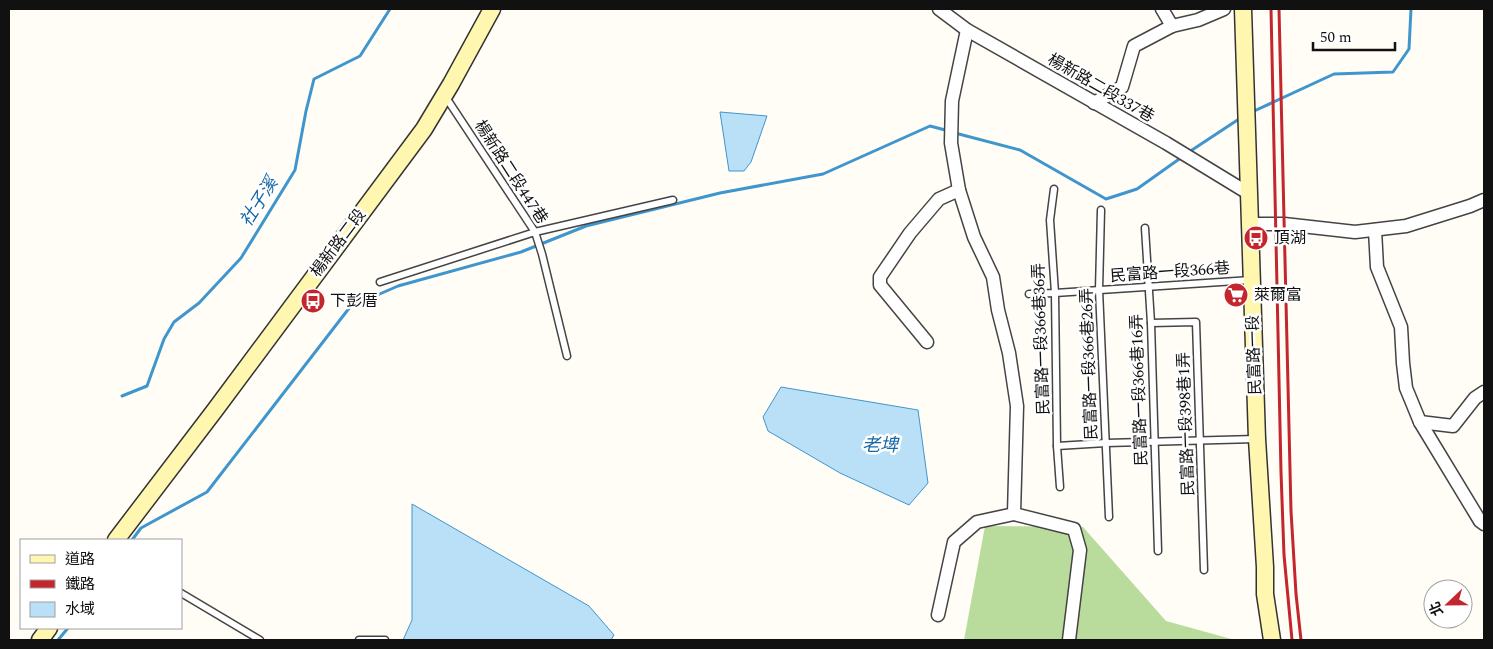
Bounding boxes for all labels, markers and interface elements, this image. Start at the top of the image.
scale bar [1313,20,1396,52]
text: 50 m [1320,26,1352,49]
street label: 楊新路二段337巷 [1043,48,1159,128]
street label: 楊新路二段447巷 [468,115,554,229]
water label: 社子溪 [233,169,286,232]
street label: 楊新路二段 [304,204,372,282]
bus stop icon: 頂湖 [1243,225,1269,251]
place label: 頂湖 [1274,226,1306,250]
street label: 民富路一段366巷 [1109,256,1231,288]
street label: 民富路一段366巷36弄 [1026,263,1056,415]
supermarket icon: 萊爾富 [1223,282,1249,308]
place label: 萊爾富 [1254,283,1302,307]
bus stop icon: 下彭厝 [300,288,326,314]
street label: 民富路一段366巷26弄 [1074,288,1104,440]
place label: 下彭厝 [330,289,378,313]
street label: 民富路一段366巷16弄 [1124,314,1154,466]
street label: 民富路一段 [1241,315,1267,395]
street label: 民富路一段398巷1弄 [1171,352,1201,496]
water label: 老埤 [862,432,900,459]
legend [20,539,182,629]
text: 道路 [65,548,95,571]
text: 鐵路 [65,573,95,596]
north arrow [1423,579,1473,629]
text: 水域 [65,598,95,621]
text: 北 [1424,598,1449,619]

